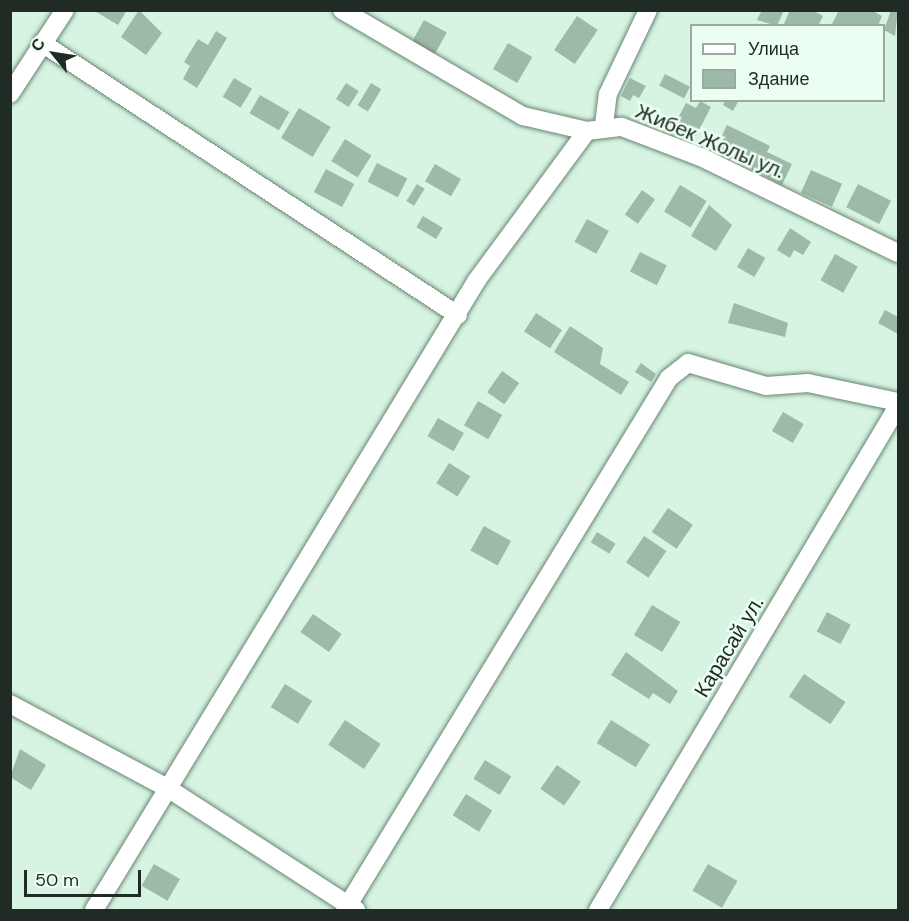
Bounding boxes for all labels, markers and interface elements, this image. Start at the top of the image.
north arrow [24,24,84,84]
legend [690,24,885,102]
text: С [26,34,50,55]
text: Улица [748,37,799,61]
text: Здание [748,67,809,91]
street label: Жибек Жолы ул. [632,98,788,184]
street label: Карасай ул. [689,592,769,702]
scale bar [27,858,144,896]
text: 50 m [35,868,79,892]

